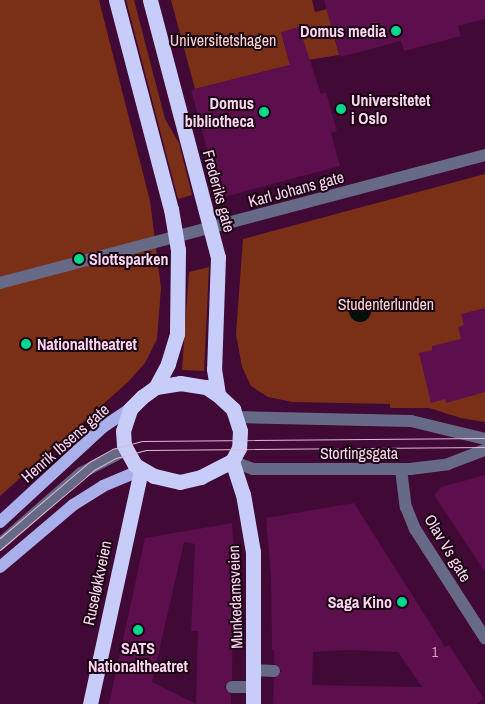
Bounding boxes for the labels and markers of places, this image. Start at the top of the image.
place label: Domus media [300,21,386,41]
marker: Domus media [390,25,402,37]
place label: Universitetet i Oslo [351,90,430,128]
place label: Domus bibliotheca [185,93,254,131]
marker: Universitetet i Oslo [335,103,347,115]
marker: Domus bibliotheca [258,106,270,118]
place label: Slottsparken [89,249,168,269]
marker: Slottsparken [73,253,85,265]
place label: Nationaltheatret [37,334,137,354]
marker: Nationaltheatret [19,337,33,351]
place label: Saga Kino [328,592,392,612]
marker: Saga Kino [396,596,408,608]
marker: SATS Nationaltheatret [132,624,144,636]
place label: SATS Nationaltheatret [88,638,188,676]

